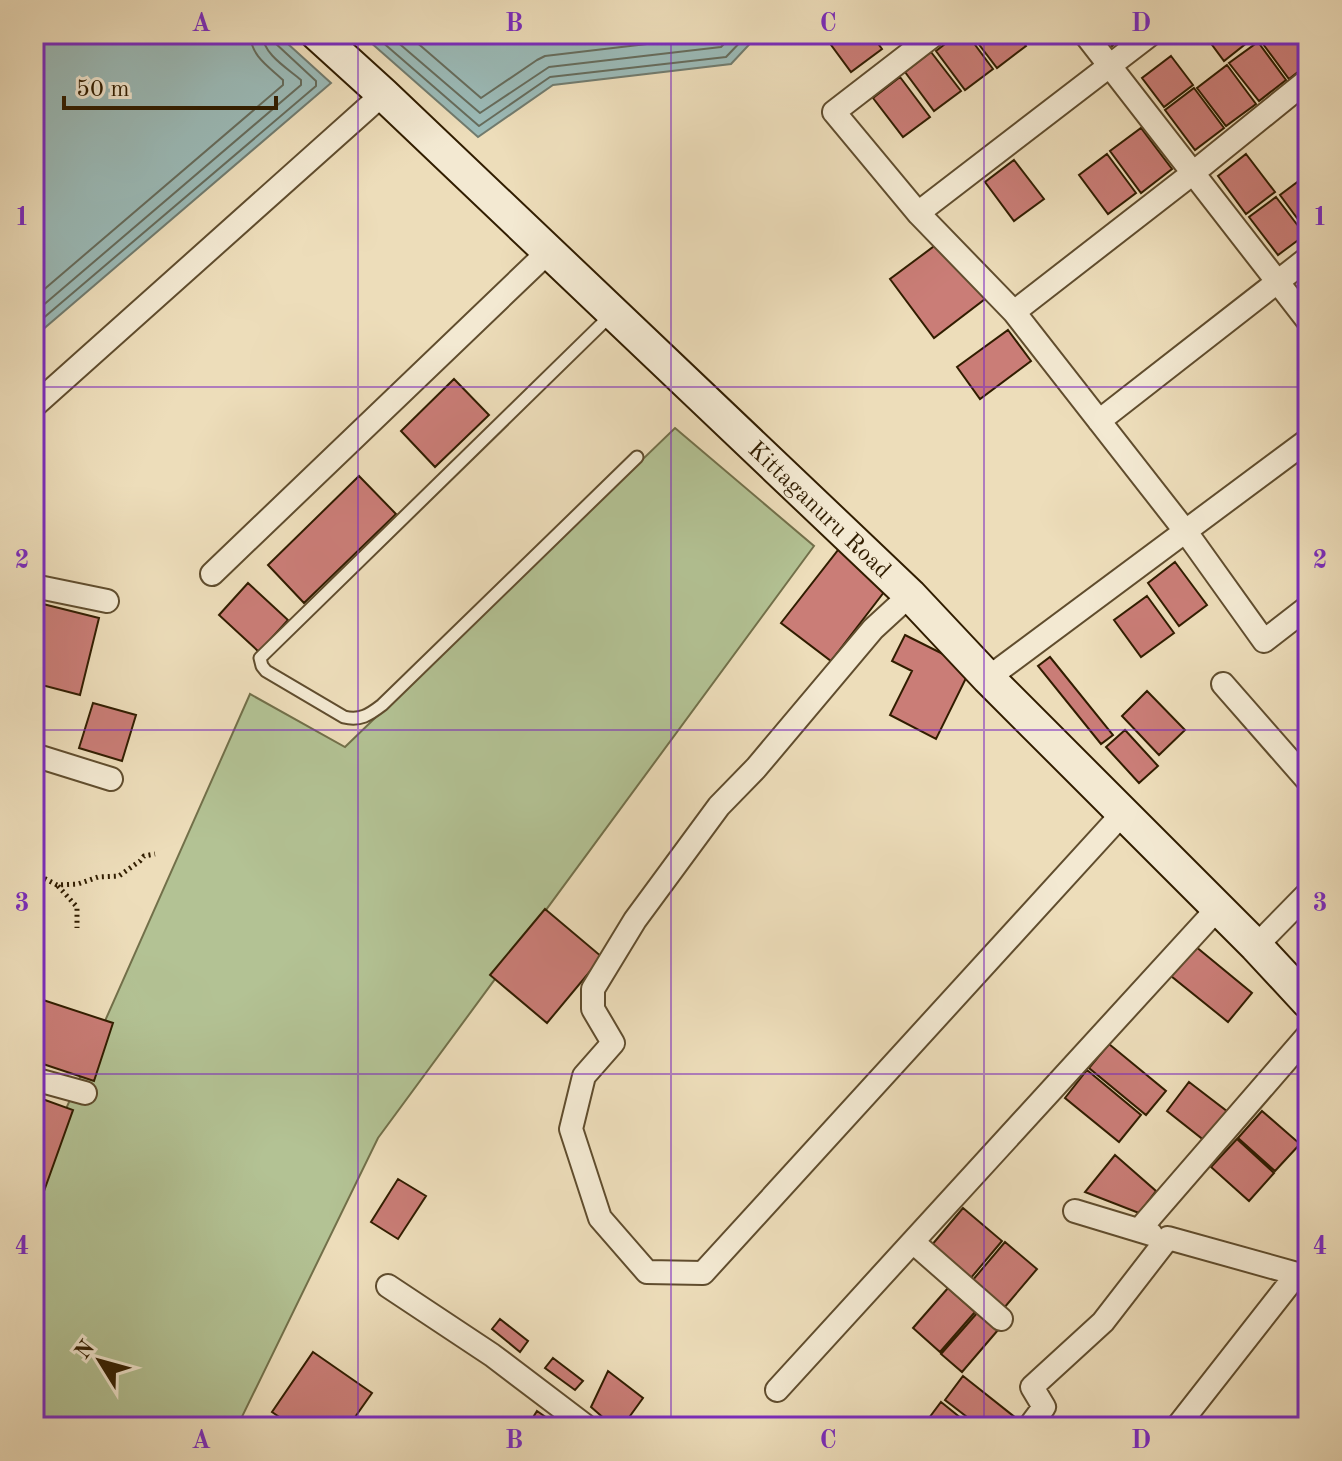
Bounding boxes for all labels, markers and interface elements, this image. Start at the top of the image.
text: A [191,11,211,37]
text: B [505,11,523,37]
text: C [819,11,837,37]
text: D [1131,11,1151,37]
scale bar [64,60,276,110]
text: 50 m [76,78,130,102]
text: 1 [14,205,30,231]
text: 1 [1312,205,1328,231]
street label: Kittaganuru Road [743,438,894,584]
text: 2 [14,548,30,574]
text: 2 [1312,548,1328,574]
text: 3 [14,891,30,917]
text: 3 [1312,891,1328,917]
text: 4 [14,1234,30,1260]
text: 4 [1312,1234,1328,1260]
north arrow [60,1321,140,1401]
text: N [72,1337,100,1364]
text: A [191,1428,211,1454]
text: B [505,1428,523,1454]
text: C [819,1428,837,1454]
text: D [1131,1428,1151,1454]

